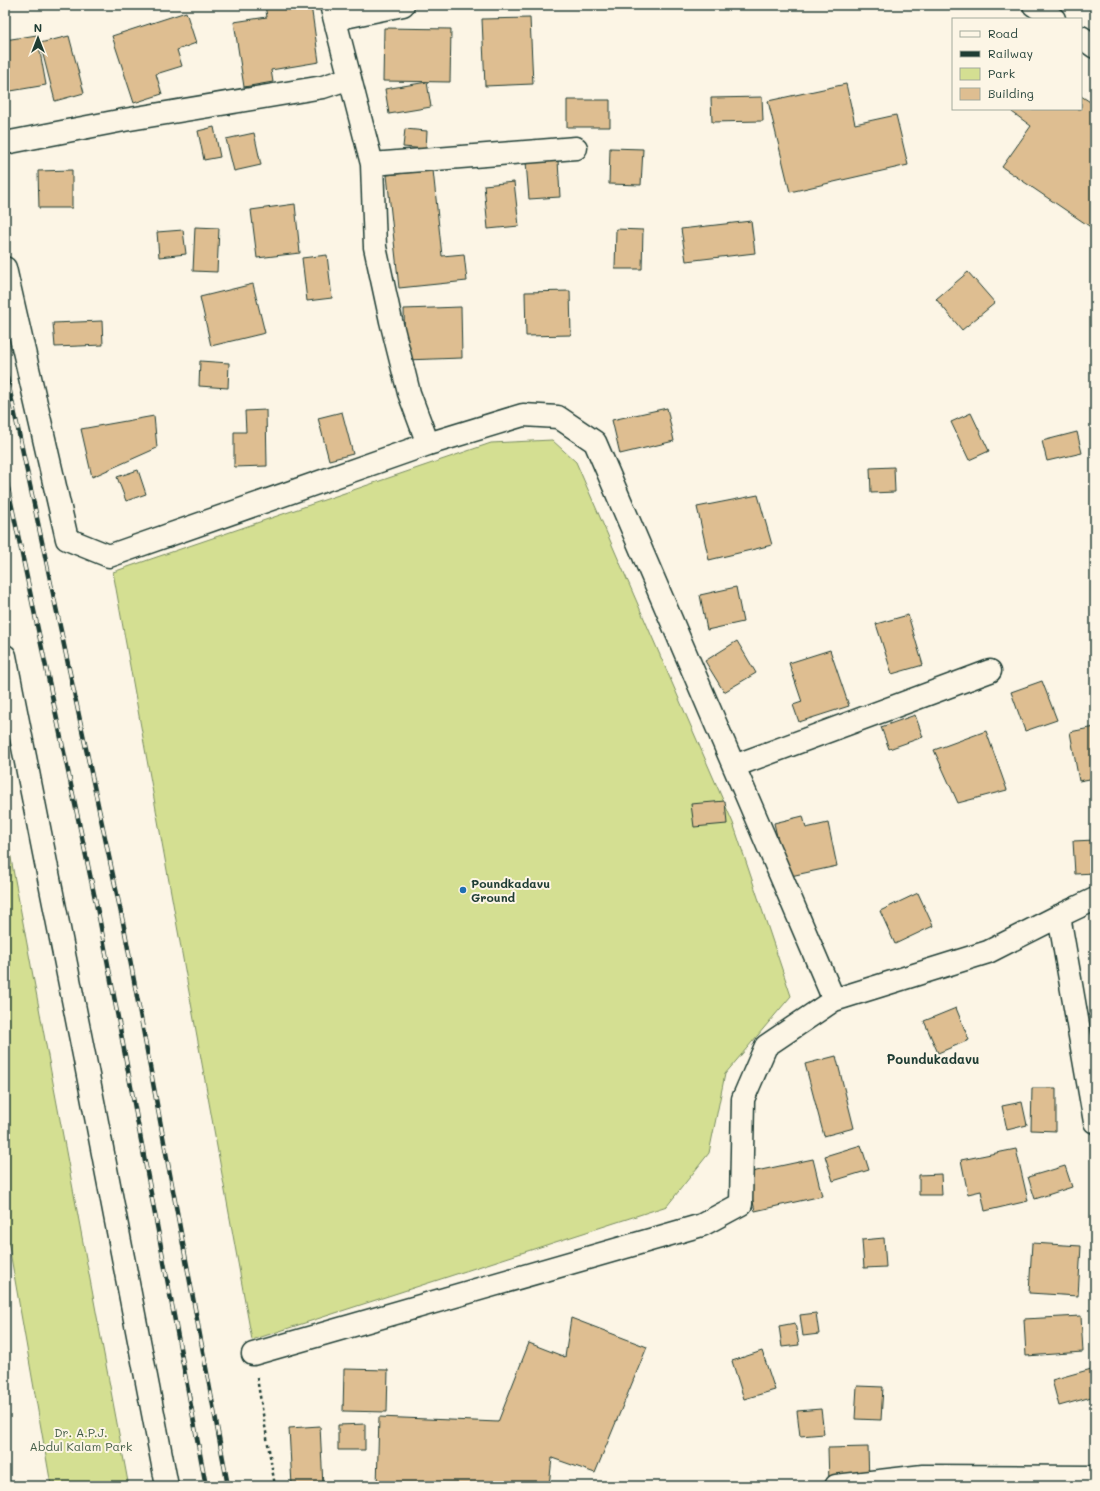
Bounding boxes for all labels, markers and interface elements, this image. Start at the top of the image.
north arrow [18,18,58,58]
legend [952,18,1082,110]
text: N [34,20,42,35]
text: Road [988,25,1018,41]
text: Railway [988,45,1033,61]
text: Park [988,65,1015,81]
text: Building [988,85,1034,101]
place label: Poundkadavu Ground [471,875,550,905]
marker: Poundkadavu Ground [458,885,468,895]
district label: Poundukadavu [886,1050,980,1067]
park label: Dr. A.P.J. Abdul Kalam Park [30,1424,132,1454]

